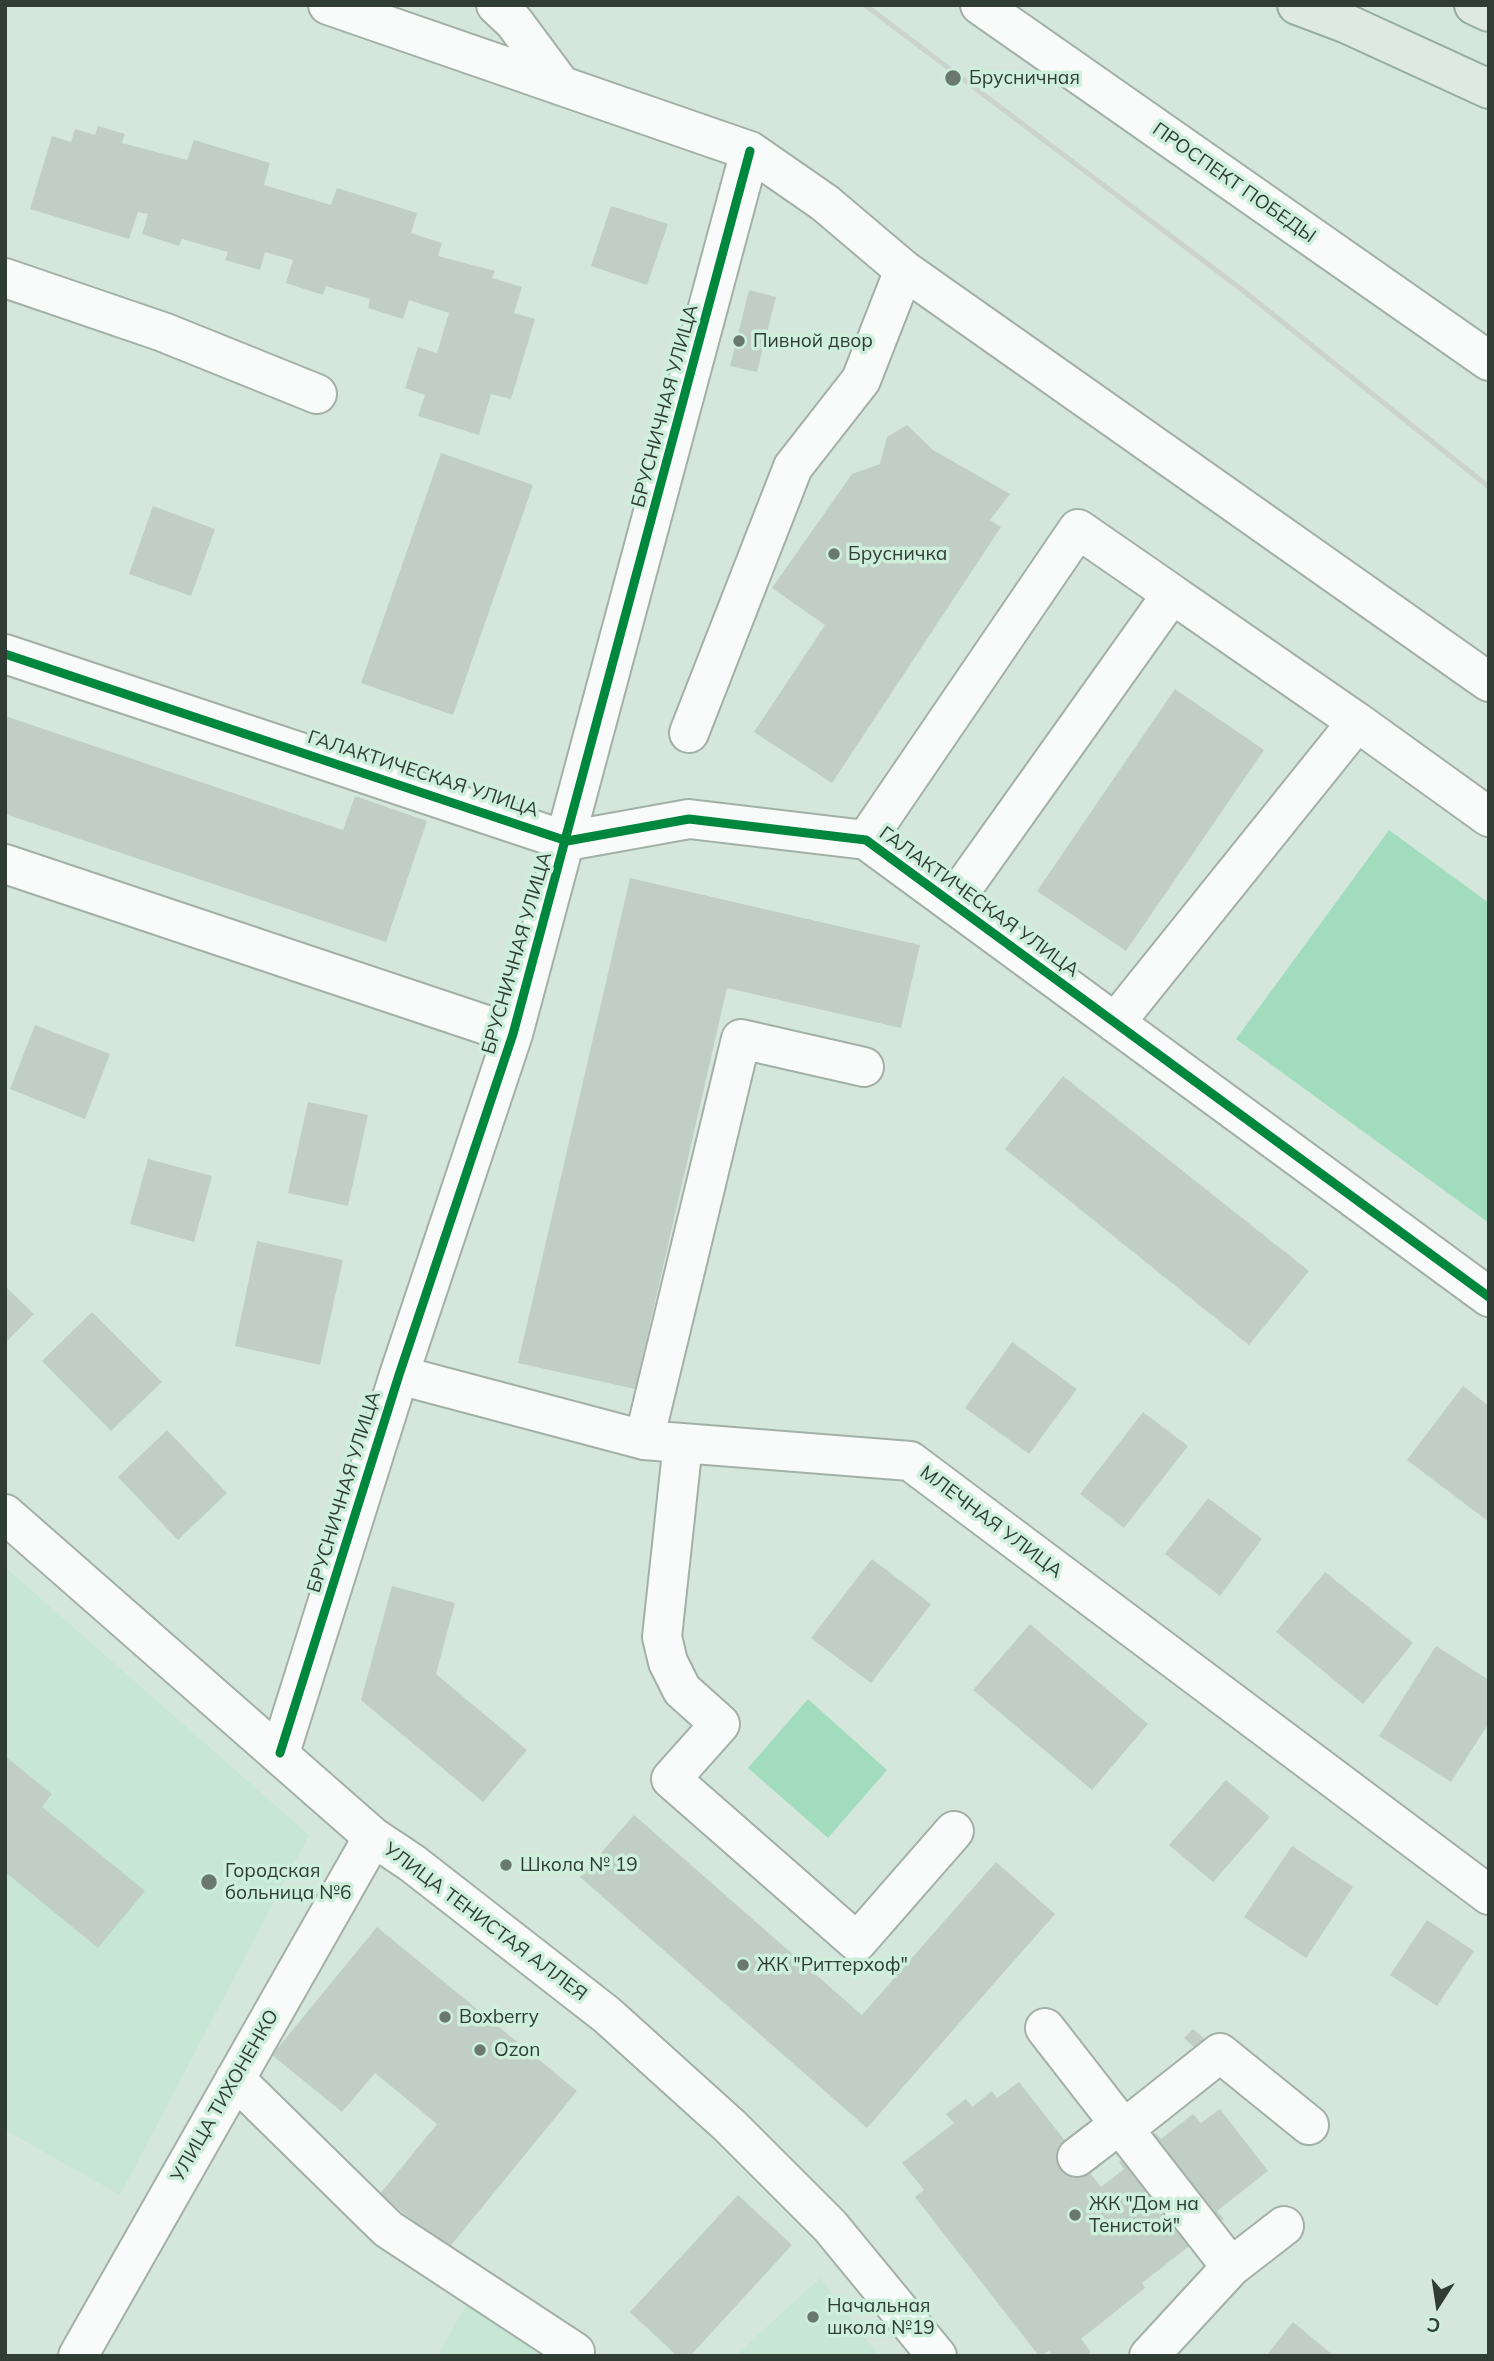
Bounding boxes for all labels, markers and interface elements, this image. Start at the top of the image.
place label: Брусничная [969,67,1080,89]
marker: Брусничная [943,68,963,88]
street label: ПРОСПЕКТ ПОБЕДЫ [1148,118,1320,248]
street label: БРУСНИЧНАЯ УЛИЦА [627,302,703,510]
place label: Пивной двор [753,330,873,352]
marker: Пивной двор [731,333,747,349]
place label: Брусничка [848,543,947,565]
marker: Брусничка [826,546,842,562]
street label: ГАЛАКТИЧЕСКАЯ УЛИЦА [305,726,541,822]
street label: ГАЛАКТИЧЕСКАЯ УЛИЦА [875,822,1083,982]
street label: БРУСНИЧНАЯ УЛИЦА [477,849,557,1057]
street label: БРУСНИЧНАЯ УЛИЦА [303,1389,385,1595]
street label: МЛЕЧНАЯ УЛИЦА [915,1461,1067,1583]
street label: УЛИЦА ТЕНИСТАЯ АЛЛЕЯ [379,1838,591,2006]
place label: Школа № 19 [520,1854,638,1876]
marker: Школа № 19 [498,1857,514,1873]
place label: Городская больница №6 [225,1860,351,1904]
marker: Городская больница №6 [199,1872,219,1892]
place label: ЖК "Риттерхоф" [757,1954,908,1976]
marker: ЖК "Риттерхоф" [735,1957,751,1973]
street label: УЛИЦА ТИХОНЕНКО [166,2006,284,2186]
place label: Boxberry [459,2006,539,2028]
marker: Boxberry [437,2009,453,2025]
place label: Ozon [494,2039,540,2061]
marker: Ozon [472,2042,488,2058]
place label: ЖК "Дом на Тенистой" [1089,2193,1199,2237]
marker: ЖК "Дом на Тенистой" [1067,2207,1083,2223]
north arrow [1403,2270,1473,2340]
place label: Начальная школа №19 [827,2295,935,2339]
marker: Начальная школа №19 [805,2309,821,2325]
text: С [1425,2312,1443,2339]

